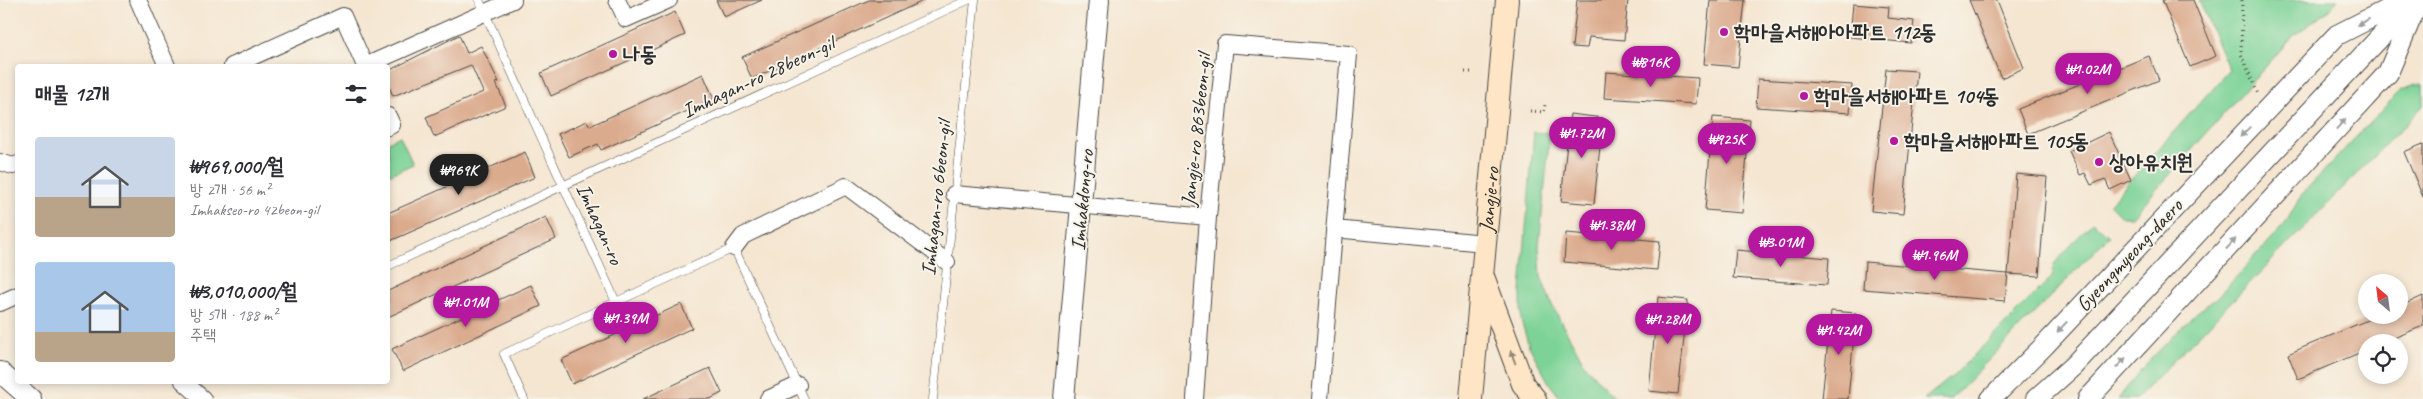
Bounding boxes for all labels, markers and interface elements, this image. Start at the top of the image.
one-way arrow [2355,18,2370,26]
place label: 학마을서해아아파트 112동 [1733,19,1936,45]
marker: 학마을서해아아파트 112동 [1718,26,1730,38]
street label: Imhagan-ro 28beon-gil [678,29,841,124]
place label: 나동 [623,41,657,67]
pin: ₩816K [1616,46,1686,88]
marker: 나동 [607,48,619,60]
street label: Jangje-ro 863beon-gil [1175,49,1217,209]
text: ₩816K [1632,52,1670,72]
pin: ₩1.02M [2047,52,2129,95]
text: ₩1.02M [2066,59,2110,79]
icon: filters [342,80,370,108]
text: 매물 12개 [35,81,110,107]
place label: 학마을서해아파트 104동 [1813,83,2000,109]
marker: 학마을서해아파트 104동 [1798,90,1810,102]
street label: Imhagan-ro 6beon-gil [915,116,957,277]
pin: ₩1.72M [1541,116,1623,159]
one-way arrow [2335,118,2347,130]
pin: ₩925K [1692,122,1762,165]
text: ₩1.72M [1560,123,1604,143]
one-way arrow [2239,126,2251,138]
place label: 학마을서해아파트 105동 [1903,128,2089,154]
text: ₩925K [1709,129,1745,149]
marker: 학마을서해아파트 105동 [1888,135,1900,147]
street label: Imhakdong-ro [1065,147,1099,251]
place label: 상아유치원 [2109,149,2194,175]
text: ₩969,000/월 [190,153,284,179]
pin: ₩969K [424,154,494,196]
marker: 상아유치원 [2093,156,2105,168]
icon: home [75,157,135,217]
text: ₩969K [441,160,477,180]
street label: Jangje-ro [1473,165,1505,234]
street label: Imhagan-ro [571,179,630,270]
text: 방 2개 · 56 m² [190,180,270,200]
street label: Gyeongmyeong-daero [2070,192,2189,317]
text: Imhakseo-ro 42beon-gil [190,200,318,220]
pin: ₩1.38M [1571,208,1653,251]
text: ₩1.38M [1590,215,1634,235]
pin: ₩3.01M [1740,226,1822,268]
text: ₩3.01M [1759,232,1803,252]
pin: ₩1.96M [1894,238,1976,281]
one-way arrow [2225,238,2237,250]
text: ₩1.96M [1913,245,1957,265]
north arrow [2358,274,2408,324]
map controls [2358,274,2408,384]
text: ₩3,010,000/월 [190,278,298,304]
icon: home [75,282,135,342]
pin: ₩1.01M [425,286,507,328]
text: ₩1.01M [444,292,488,312]
pin: ₩1.39M [585,302,667,344]
pin: ₩1.28M [1627,302,1709,345]
text: 방 5개 · 188 m² [190,305,277,325]
text: ₩1.39M [604,308,648,328]
text: ₩1.28M [1646,309,1690,329]
pin: ₩1.42M [1798,314,1880,356]
text: ₩1.42M [1817,320,1861,340]
one-way arrow [2056,321,2068,333]
text: 주택 [190,325,216,345]
button: locate [2358,334,2408,384]
one-way arrow [1509,349,1516,364]
one-way arrow [2115,358,2127,370]

